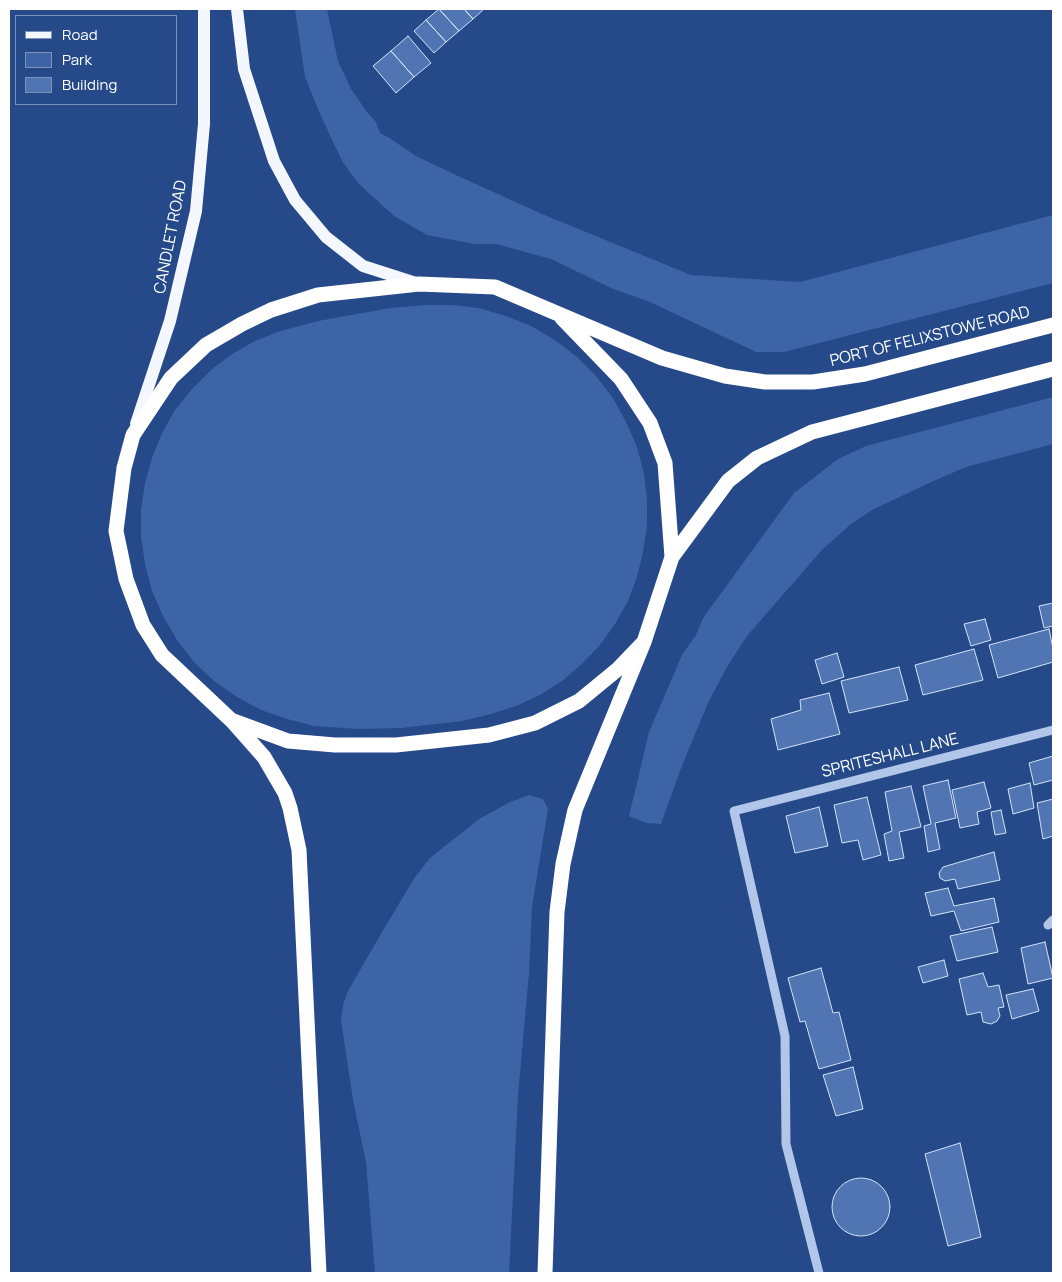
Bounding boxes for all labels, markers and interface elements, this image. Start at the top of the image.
legend [15,15,178,105]
text: Road [62,24,98,45]
text: Park [62,49,92,70]
text: Building [62,74,117,95]
street label: CANDLET ROAD [151,179,191,295]
street label: PORT OF FELIXSTOWE ROAD [828,303,1032,371]
street label: SPRITESHALL LANE [820,730,960,782]

